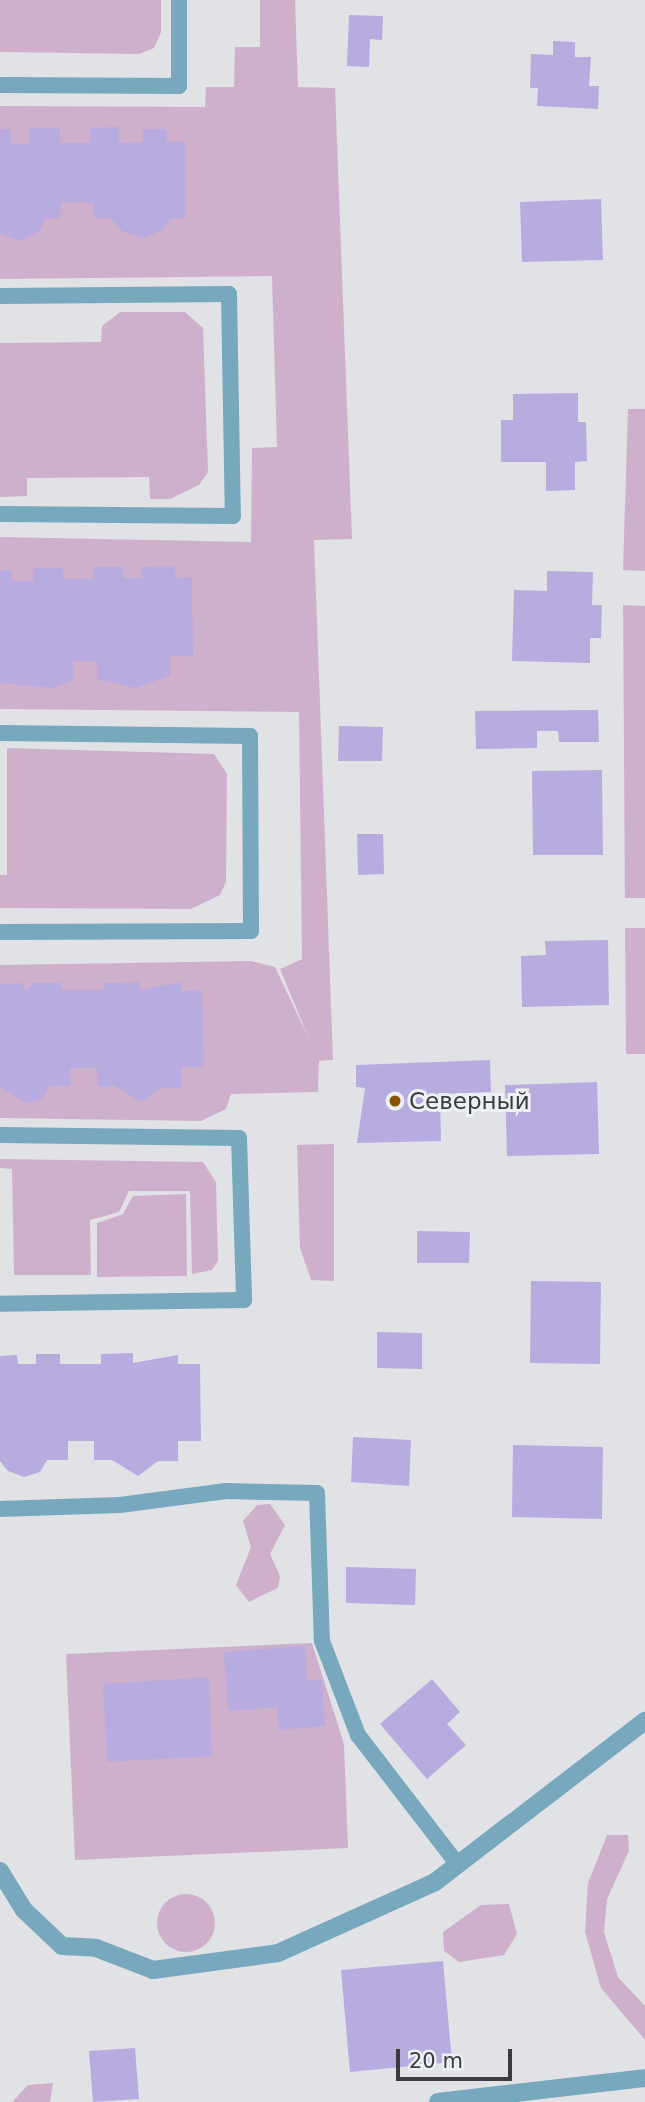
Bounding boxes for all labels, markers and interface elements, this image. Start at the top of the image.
place label: Северный [409,1087,530,1115]
marker: Северный [387,1093,403,1109]
scale bar [400,2036,516,2080]
text: 20 m [409,2049,463,2073]

